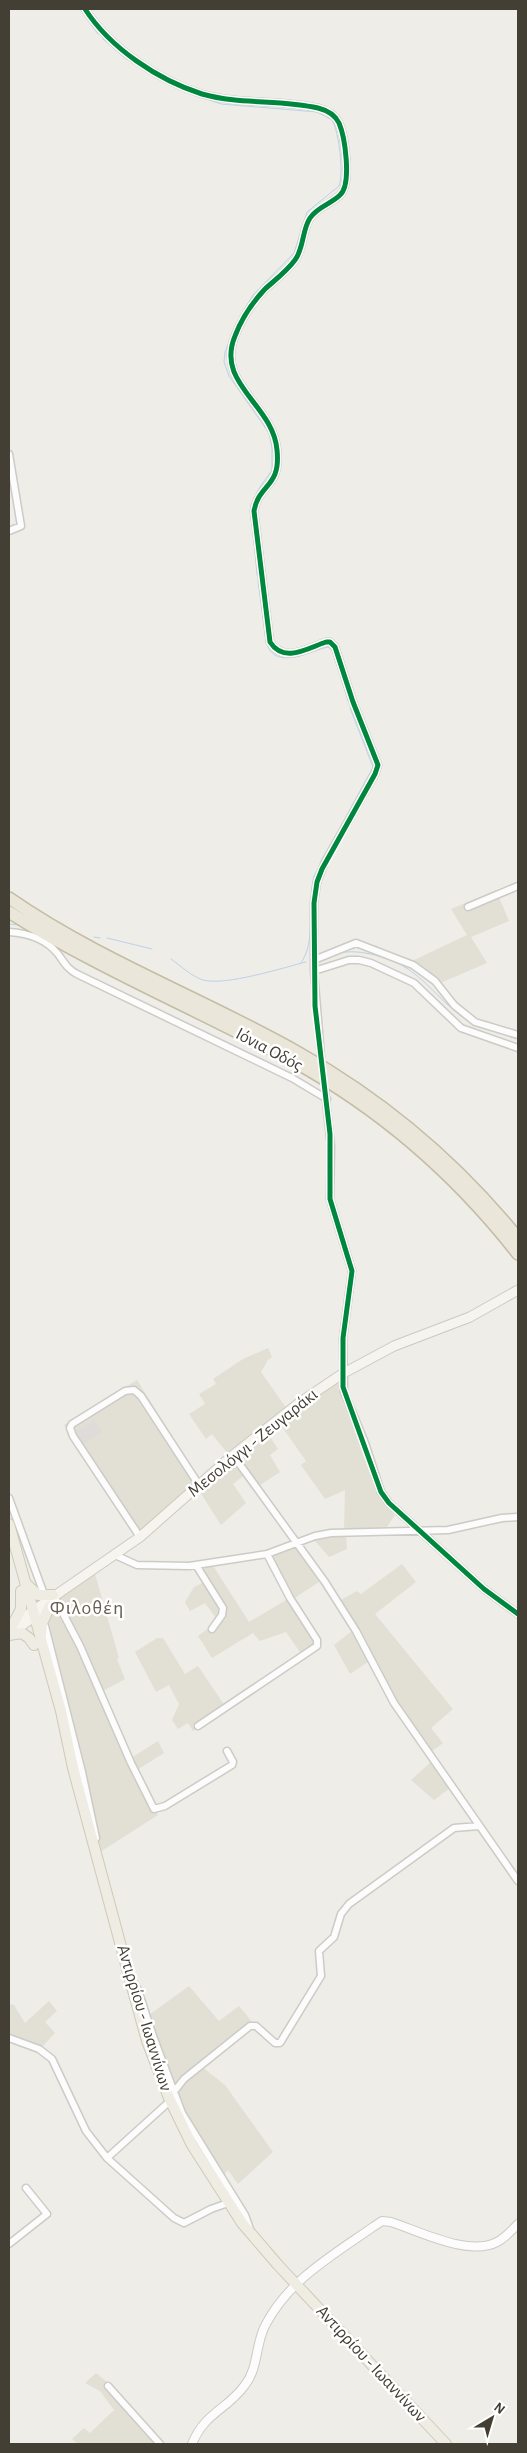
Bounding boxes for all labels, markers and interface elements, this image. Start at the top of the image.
street label: Ιόνια Οδός [233,1025,305,1075]
street label: Μεσολόγγι - Ζευγαράκι [185,1385,321,1501]
district label: Φιλοθέη [50,1598,124,1618]
street label: Αντιρρίου - Ιωαννίνων [113,1942,176,2094]
street label: Αντιρρίου - Ιωαννίνων [313,2302,431,2426]
north arrow [467,2393,517,2443]
text: N [491,2400,508,2417]

